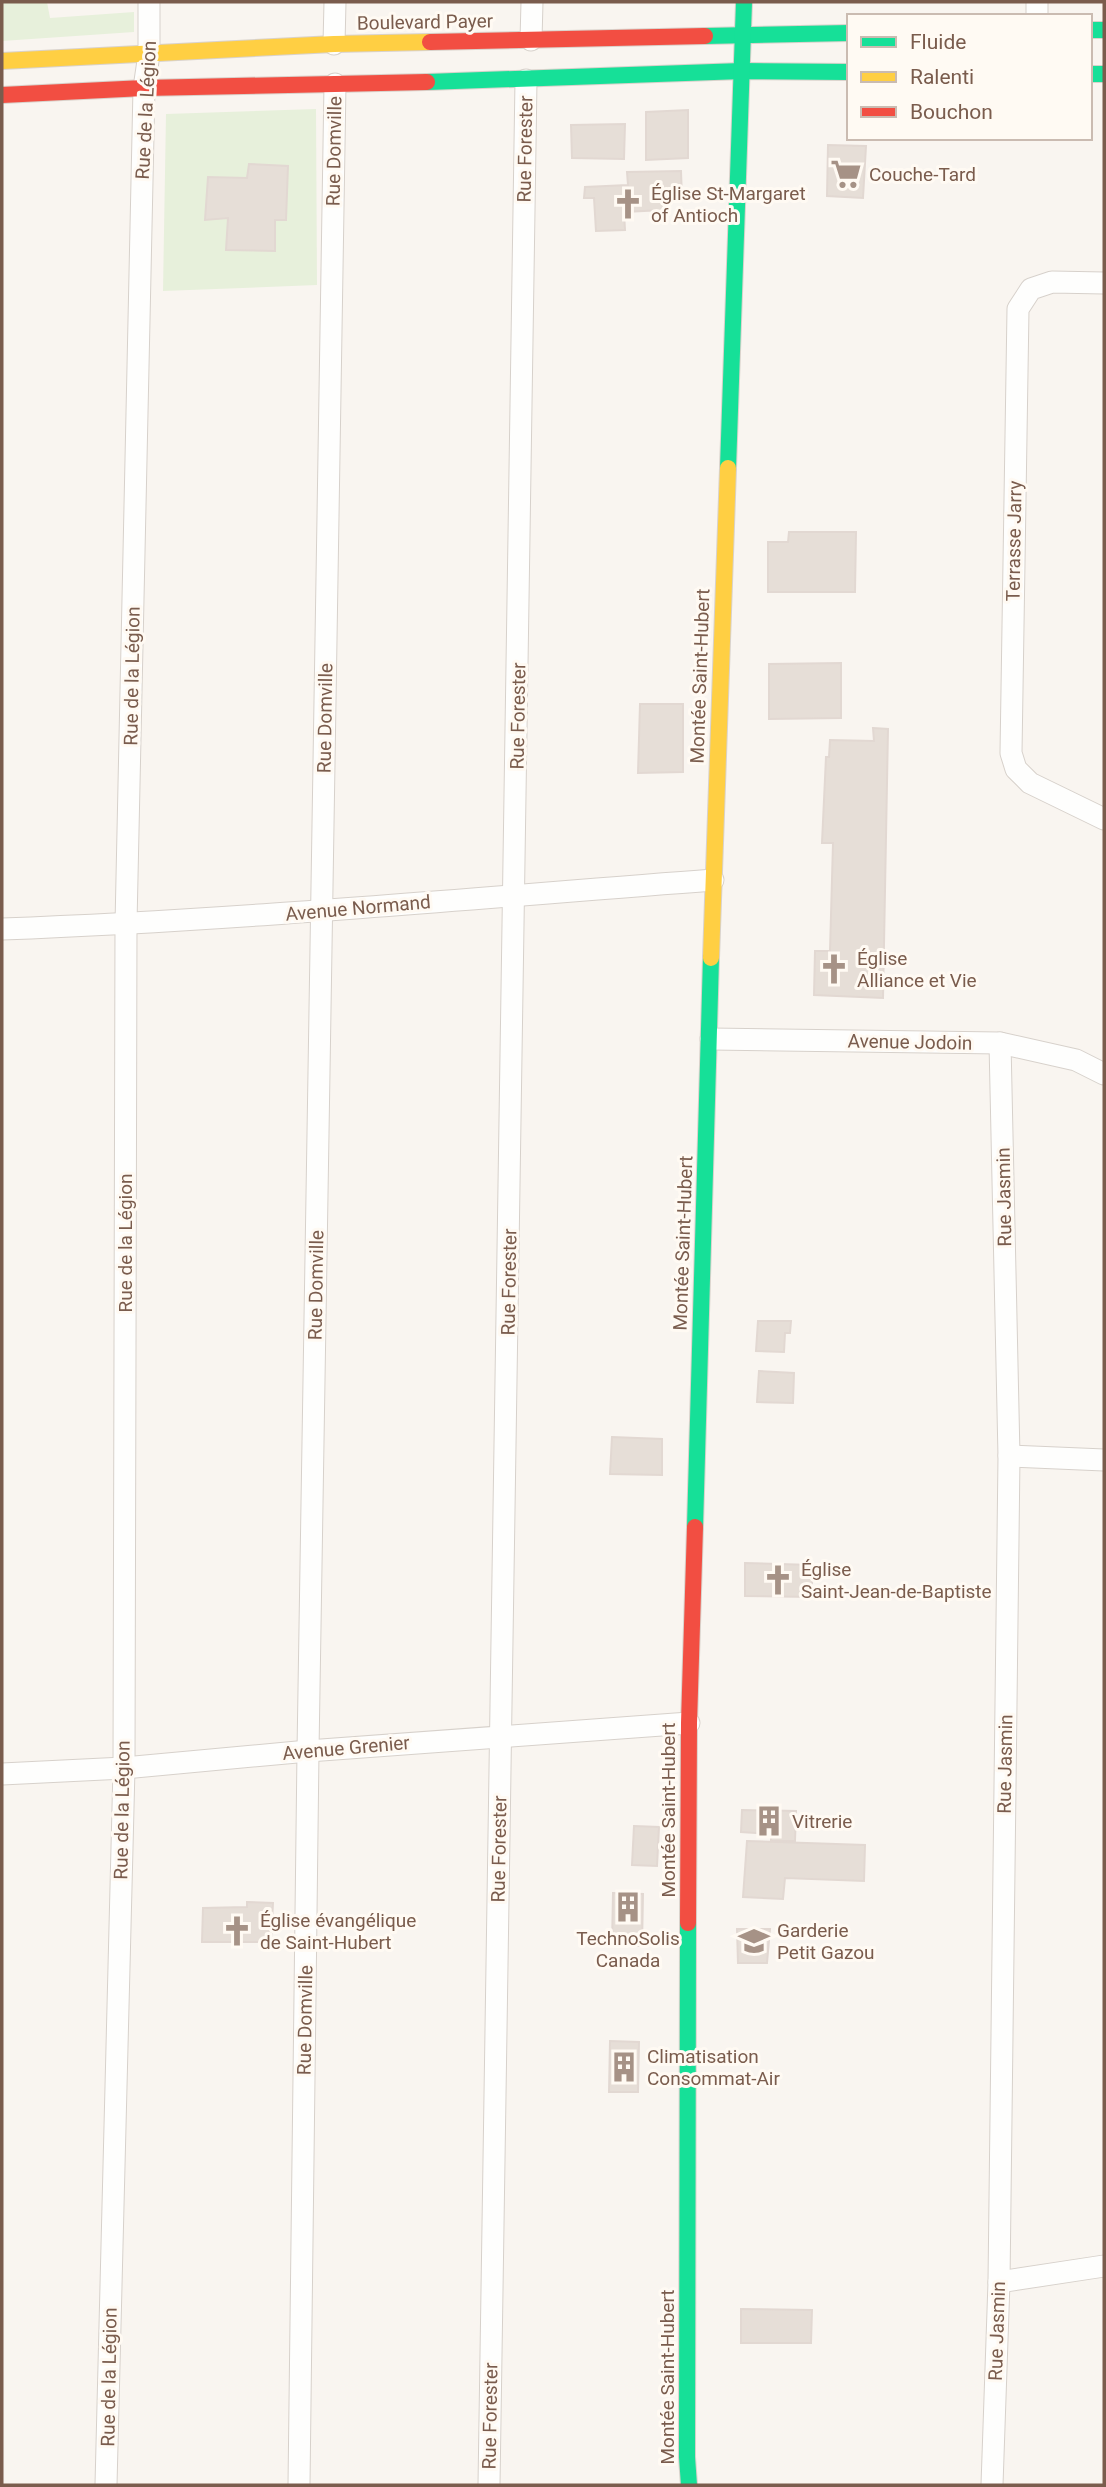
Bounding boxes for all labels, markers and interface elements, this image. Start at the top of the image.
street label: Boulevard Payer [357,9,494,35]
legend [847,14,1092,140]
text: Fluide [910,30,966,54]
street label: Rue de la Légion [131,40,161,180]
text: Ralenti [910,65,974,89]
street label: Rue Forester [513,95,537,203]
street label: Rue Domville [322,96,346,206]
text: Bouchon [910,100,993,124]
supermarket icon: Couche-Tard [829,157,863,191]
place label: Couche-Tard [869,163,976,186]
place label: Église St-Margaret of Antioch [651,182,806,227]
church icon: Église St-Margaret of Antioch [611,187,645,221]
street label: Terrasse Jarry [1001,481,1027,601]
street label: Montée Saint-Hubert [685,588,715,764]
street label: Rue de la Légion [119,606,145,746]
street label: Rue Forester [506,662,530,770]
street label: Rue Domville [313,663,337,773]
street label: Avenue Normand [284,890,432,926]
place label: Église Alliance et Vie [857,947,977,992]
church icon: Église Alliance et Vie [817,952,851,986]
street label: Avenue Jodoin [847,1029,973,1055]
street label: Rue Jasmin [992,1147,1016,1247]
street label: Montée Saint-Hubert [668,1155,698,1331]
street label: Rue de la Légion [114,1173,137,1313]
street label: Rue Forester [497,1228,521,1336]
street label: Rue Domville [304,1230,328,1340]
place label: Église Saint-Jean-de-Baptiste [801,1558,992,1603]
church icon: Église Saint-Jean-de-Baptiste [761,1563,795,1597]
street label: Rue Jasmin [993,1714,1017,1814]
street label: Montée Saint-Hubert [657,1722,680,1898]
street label: Avenue Grenier [281,1731,411,1765]
street label: Rue de la Légion [109,1740,135,1880]
street label: Rue Forester [487,1795,511,1903]
building icon: Vitrerie [752,1804,786,1838]
place label: Vitrerie [792,1810,852,1833]
building icon: TechnoSolis Canada [611,1890,645,1924]
place label: Église évangélique de Saint-Hubert [260,1909,416,1954]
church icon: Église évangélique de Saint-Hubert [220,1914,254,1948]
place label: Garderie Petit Gazou [777,1919,875,1964]
school or university icon: Garderie Petit Gazou [737,1924,771,1958]
place label: TechnoSolis Canada [576,1927,680,1972]
street label: Rue Domville [293,1965,317,2075]
place label: Climatisation Consommat-Air [647,2045,780,2090]
building icon: Climatisation Consommat-Air [607,2050,641,2084]
street label: Rue Jasmin [984,2281,1010,2381]
street label: Montée Saint-Hubert [656,2289,679,2465]
street label: Rue de la Légion [96,2307,122,2447]
street label: Rue Forester [478,2362,502,2470]

